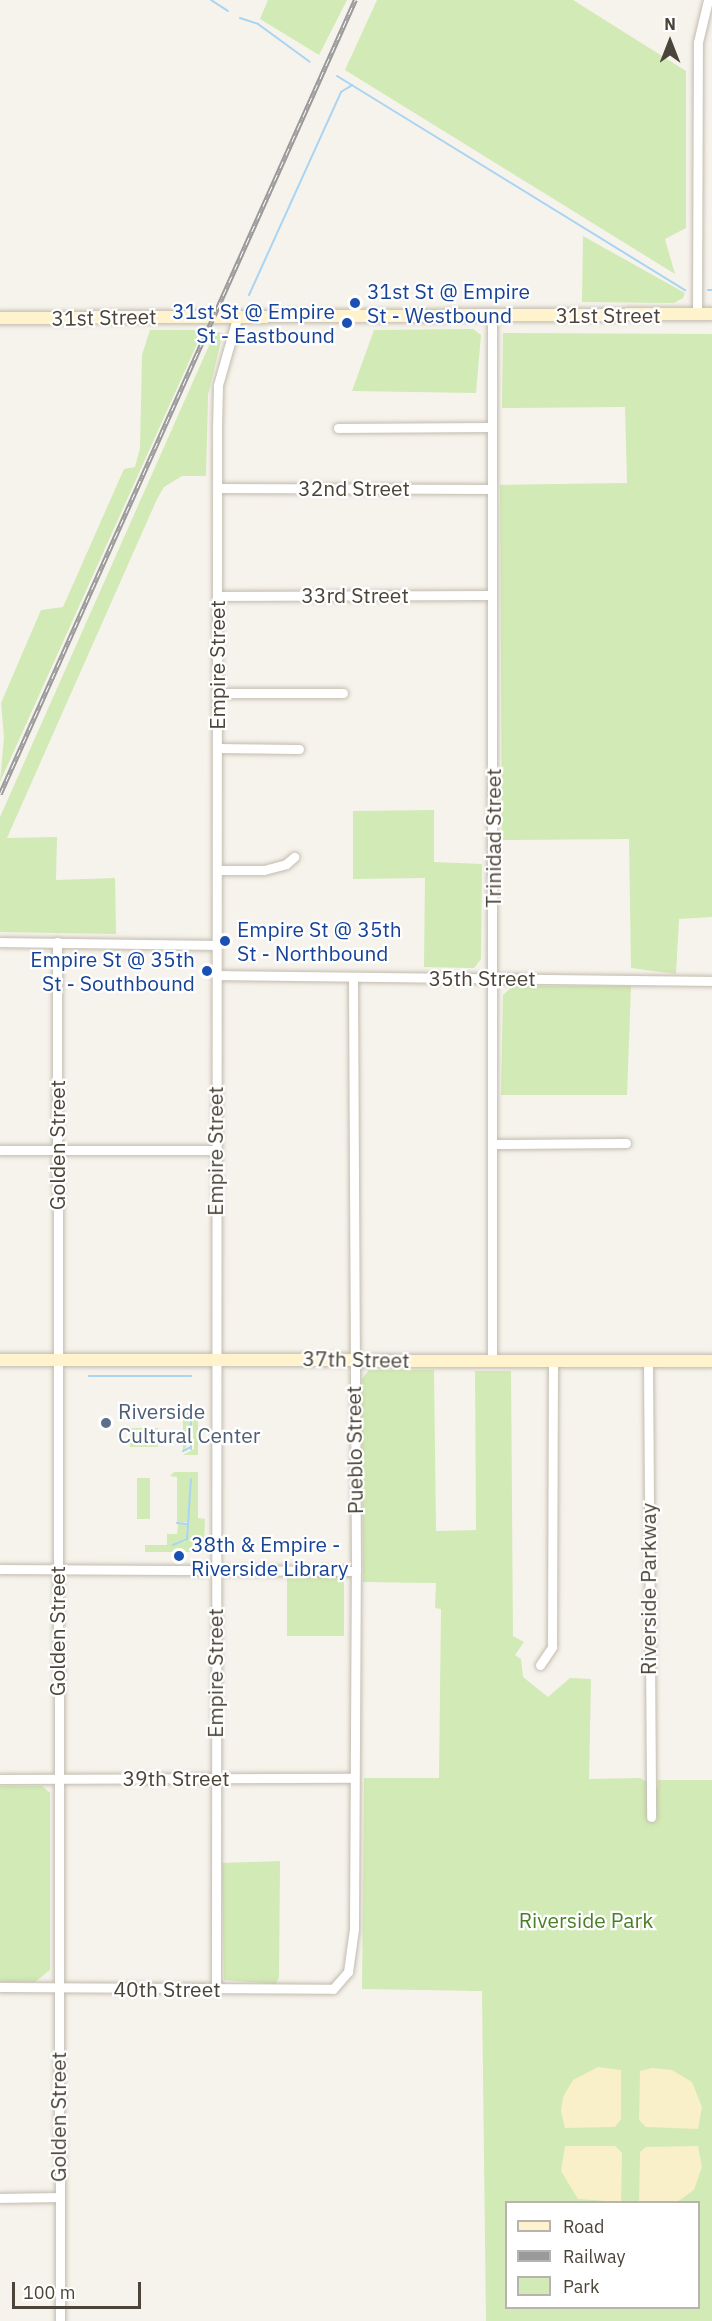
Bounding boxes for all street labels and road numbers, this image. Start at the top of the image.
street label: 31st Street [555,302,661,328]
street label: 31st Street [51,303,157,331]
street label: 32nd Street [298,475,410,501]
street label: 33rd Street [301,582,409,608]
street label: Empire Street [204,600,230,730]
street label: Trinidad Street [480,768,506,908]
street label: 35th Street [428,965,536,991]
street label: Golden Street [44,1080,70,1210]
street label: Empire Street [202,1086,228,1216]
street label: 37th Street [302,1345,410,1373]
street label: Pueblo Street [340,1386,368,1514]
street label: Riverside Parkway [635,1503,661,1675]
street label: Golden Street [44,1566,70,1696]
street label: Empire Street [202,1608,228,1738]
street label: 39th Street [122,1765,230,1791]
street label: 40th Street [113,1976,221,2002]
street label: Golden Street [45,2052,71,2182]

